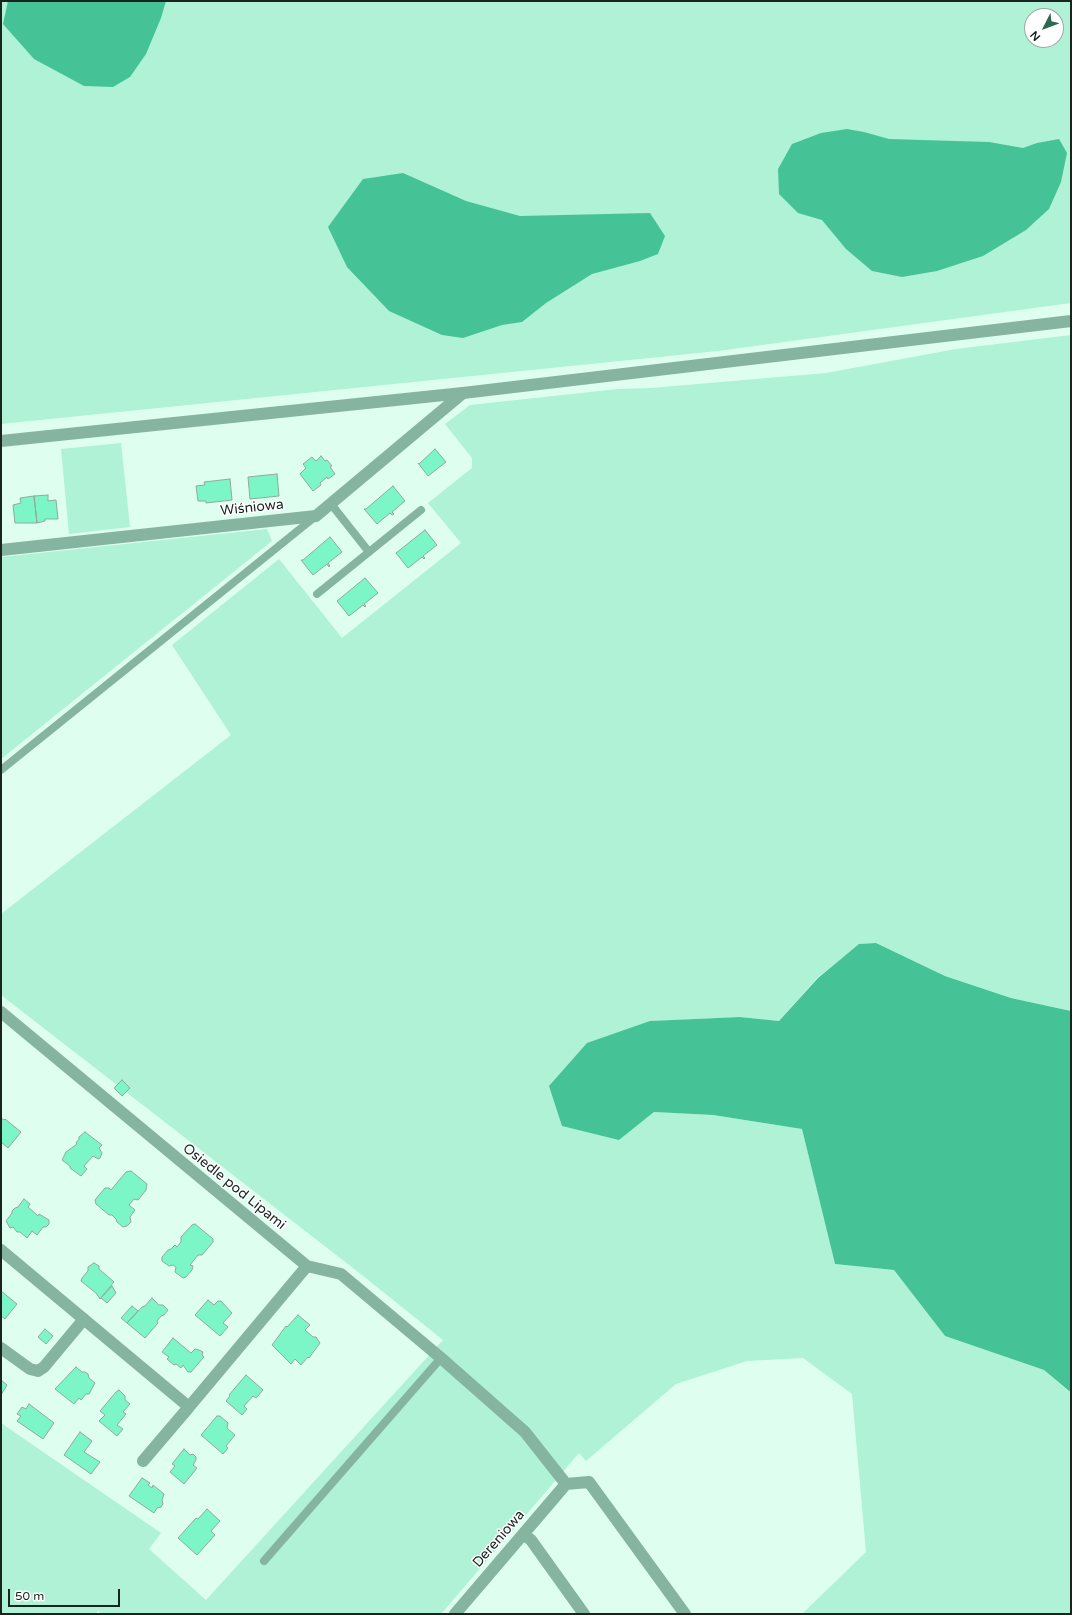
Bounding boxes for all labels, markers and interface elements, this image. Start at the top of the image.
north arrow [1024,8,1064,48]
text: N [1028,28,1043,43]
street label: Wiśniowa [220,496,284,520]
street label: Osiedle pod Lipami [179,1140,289,1234]
street label: Dereniowa [470,1507,528,1571]
scale bar [10,1581,122,1607]
text: 50 m [15,1589,44,1603]

